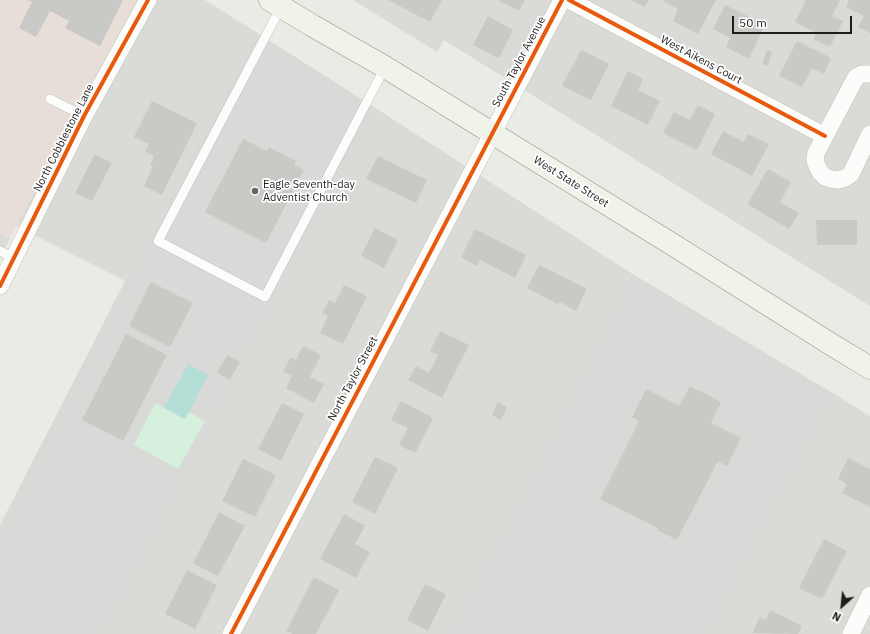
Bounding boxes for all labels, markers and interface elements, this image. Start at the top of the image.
scale bar [734,8,854,34]
street label: South Taylor Avenue [489,14,549,110]
text: 50 m [739,15,767,30]
street label: West Aikens Court [658,33,744,87]
street label: North Cobblestone Lane [31,82,97,194]
street label: West State Street [531,154,611,210]
place label: Eagle Seventh-day Adventist Church [263,178,355,204]
marker: Eagle Seventh-day Adventist Church [250,186,260,196]
street label: North Taylor Street [325,335,381,423]
north arrow [822,586,862,626]
text: N [830,609,843,625]

